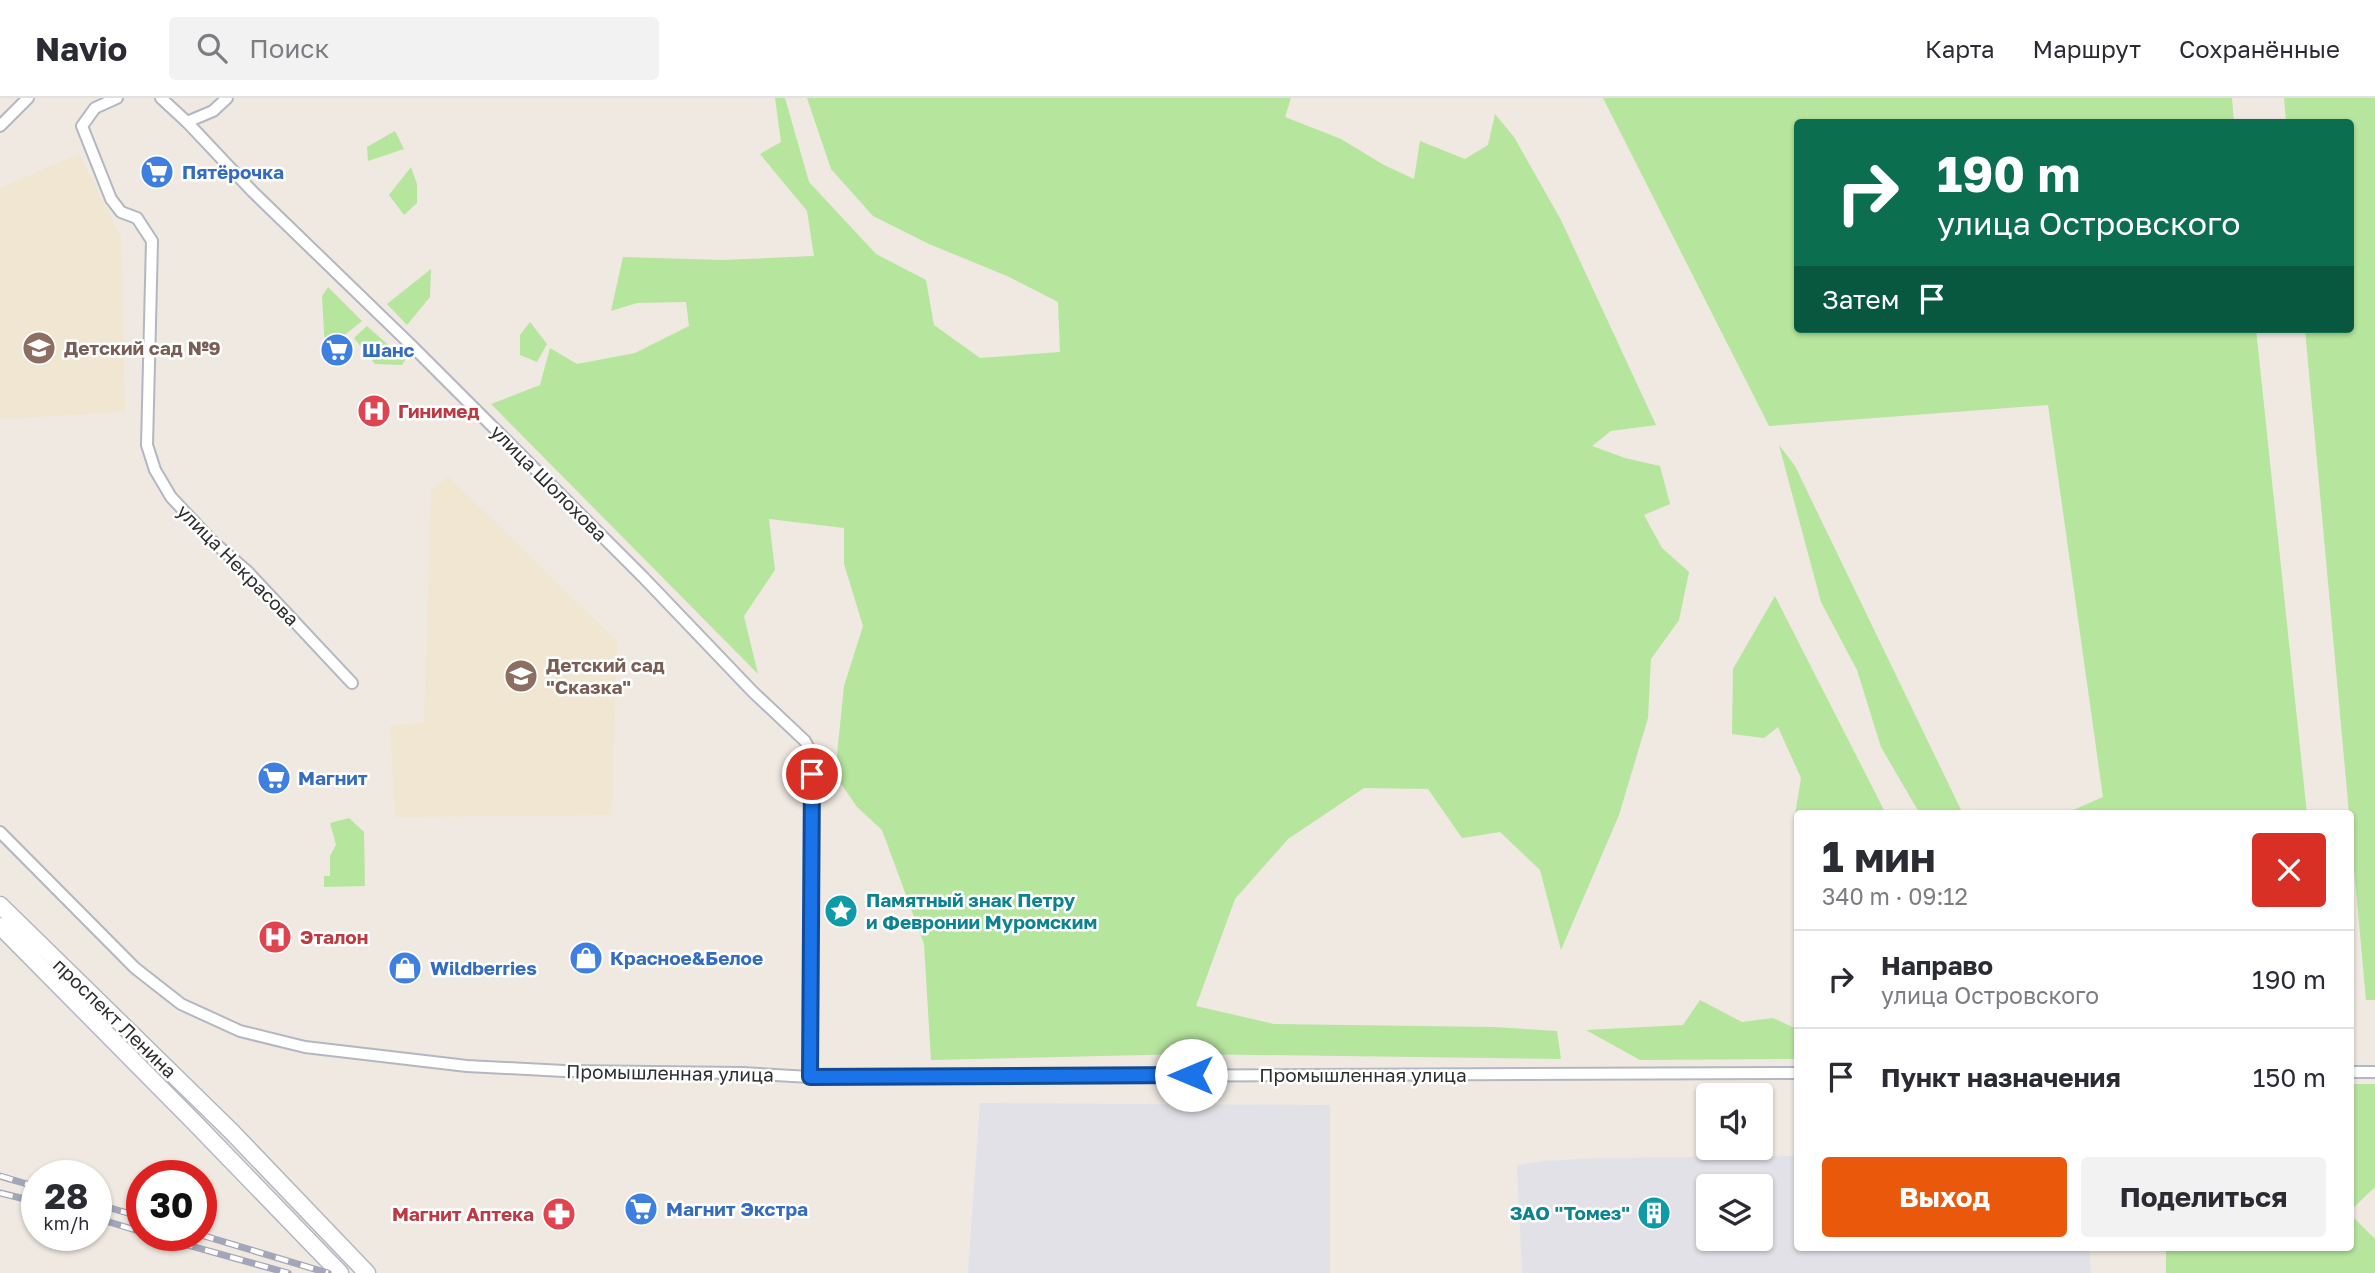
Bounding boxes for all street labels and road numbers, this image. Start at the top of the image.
street label: улица Шолохова [486,420,612,546]
street label: улица Некрасова [173,499,304,630]
street label: проспект Ленина [49,953,182,1082]
street label: Промышленная улица [566,1059,774,1086]
street label: Промышленная улица [1259,1063,1467,1086]

